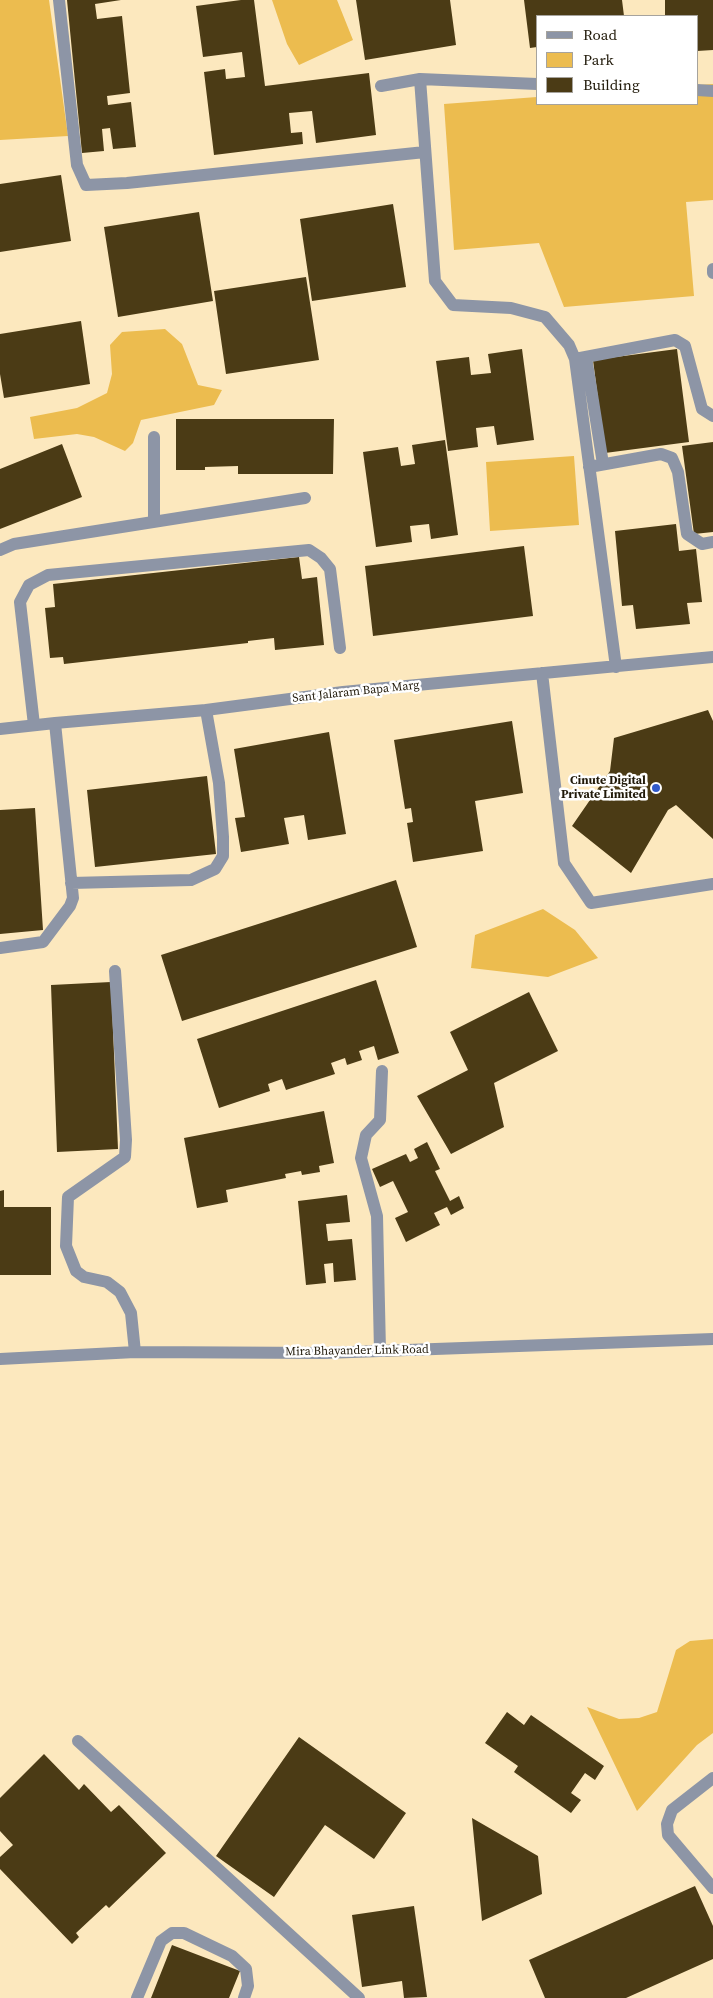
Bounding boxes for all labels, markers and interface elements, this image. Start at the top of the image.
legend [536,15,698,105]
text: Road [583,24,617,45]
text: Park [583,49,614,70]
text: Building [583,74,640,95]
street label: Sant Jalaram Bapa Marg [292,678,420,706]
place label: Cinute Digital Private Limited [561,774,646,802]
marker: Cinute Digital Private Limited [650,782,662,794]
street label: Mira Bhayander Link Road [285,1343,429,1359]

